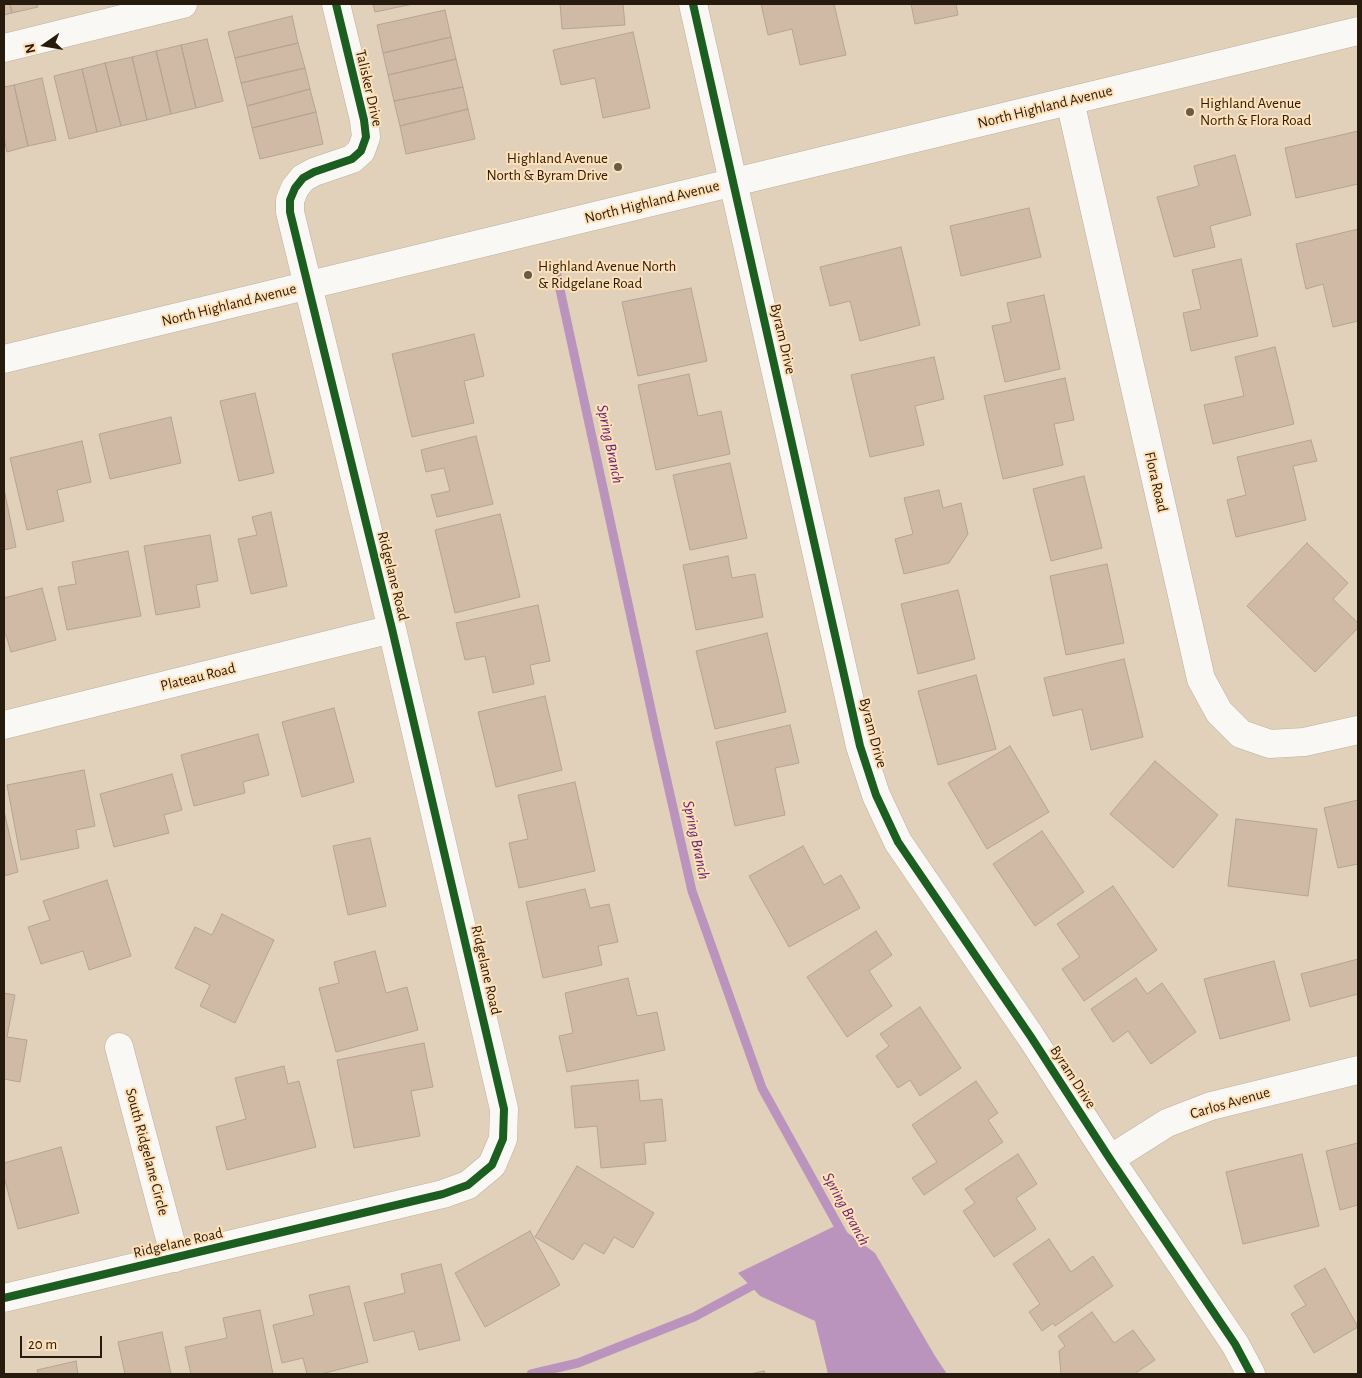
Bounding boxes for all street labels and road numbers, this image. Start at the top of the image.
street label: Talisker Drive [351,48,387,128]
street label: North Highland Avenue [976,82,1114,132]
street label: North Highland Avenue [583,177,721,227]
street label: North Highland Avenue [160,280,298,330]
street label: Byram Drive [766,302,800,376]
street label: Flora Road [1140,450,1172,514]
street label: Ridgelane Road [373,529,413,623]
street label: Plateau Road [159,659,237,695]
street label: Byram Drive [855,696,891,770]
street label: Ridgelane Road [467,923,505,1017]
street label: Byram Drive [1046,1042,1100,1112]
street label: Carlos Avenue [1188,1083,1272,1123]
street label: South Ridgelane Circle [121,1086,173,1218]
street label: Ridgelane Road [131,1224,225,1262]

